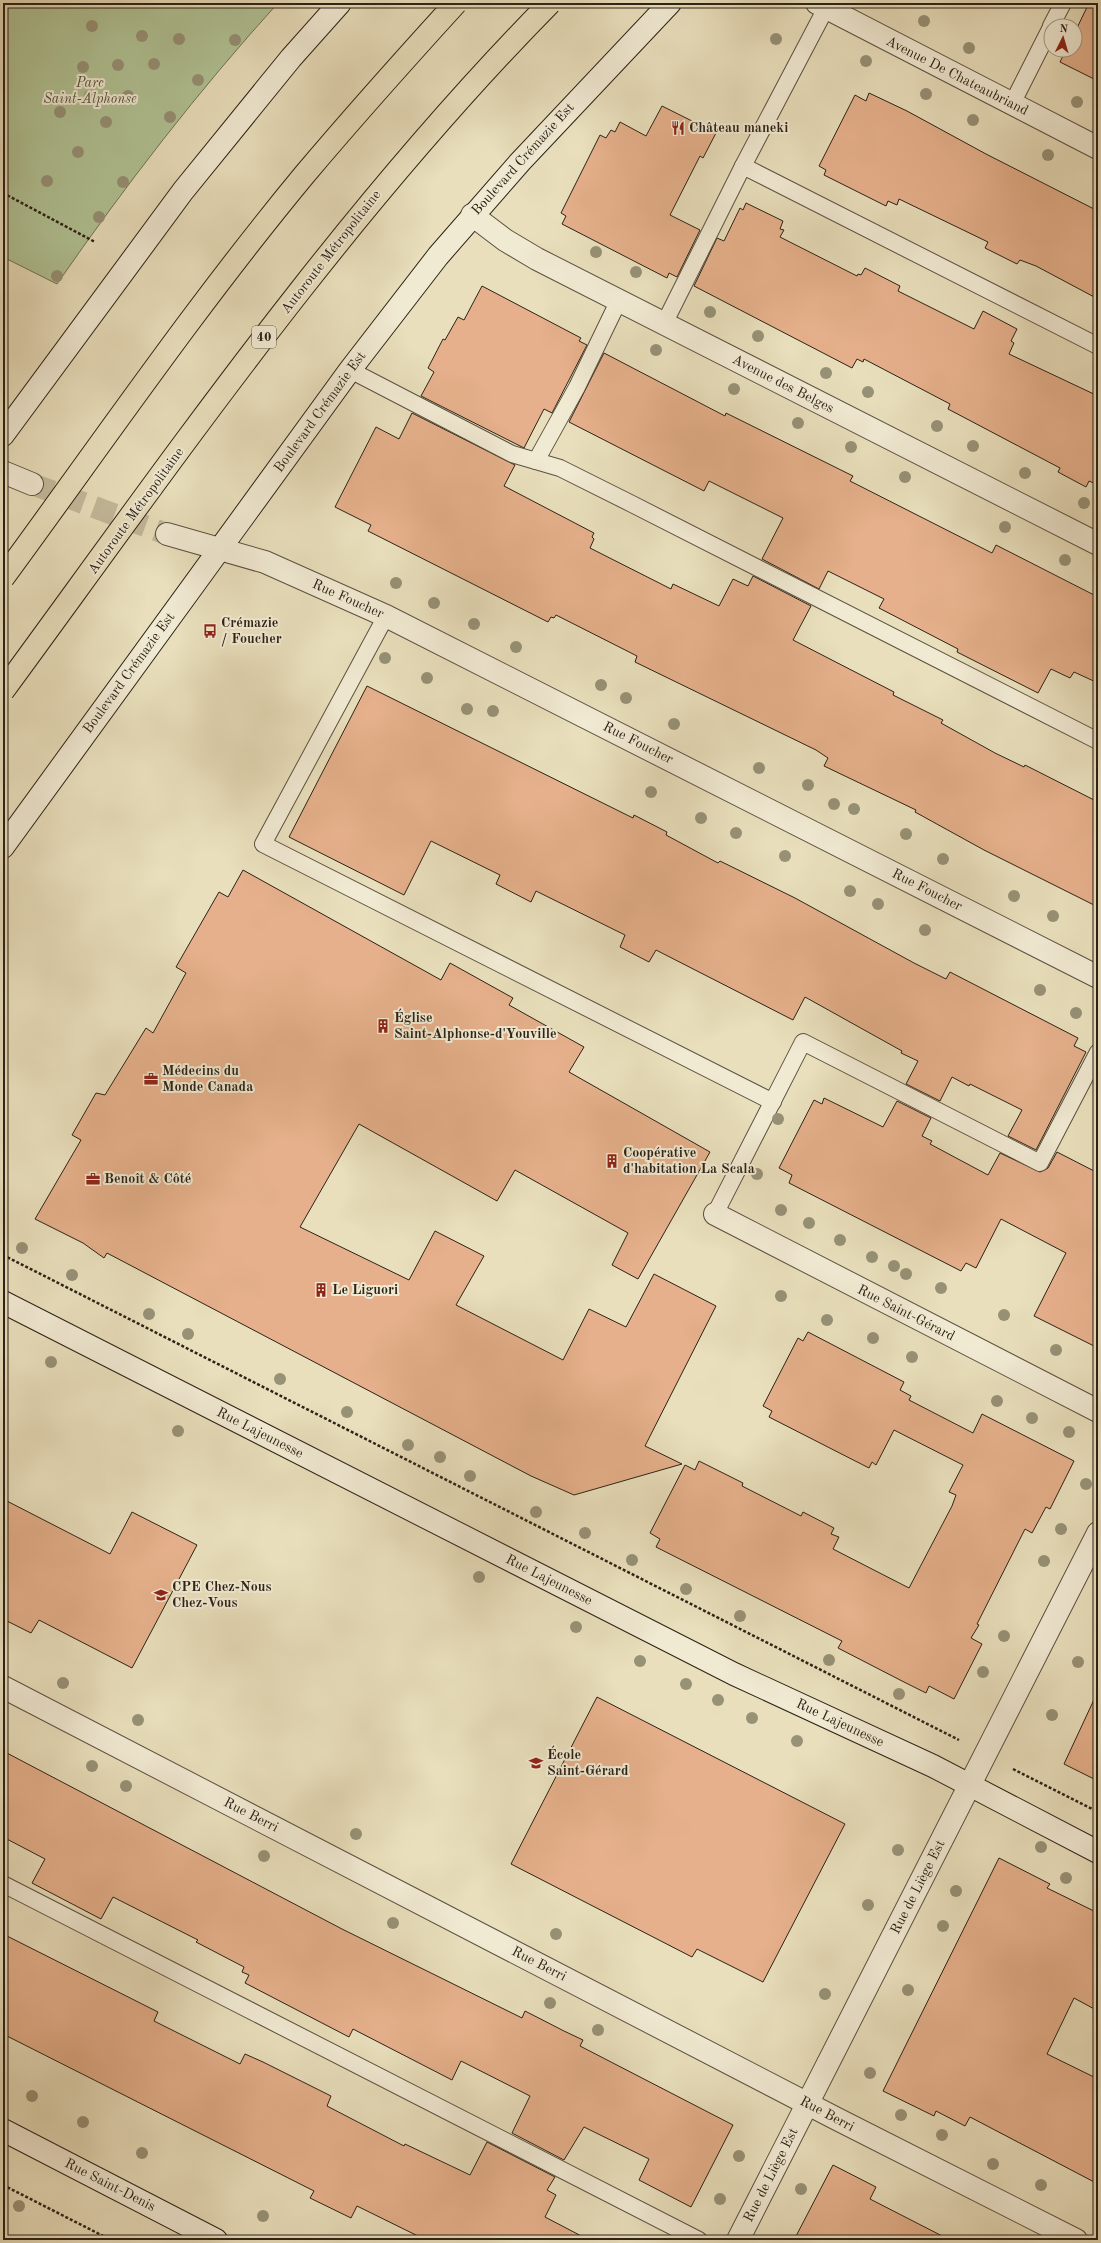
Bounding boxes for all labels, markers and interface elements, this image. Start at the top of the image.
north arrow [1043,18,1083,58]
text: N [1059,24,1069,35]
street label: Avenue De Chateaubriand [884,34,1030,118]
park label: Parc Saint-Alphonse [43,76,137,107]
street label: Boulevard Crémazie Est [469,100,577,218]
restaurant icon: Château maneki [670,120,686,136]
place label: Château maneki [689,121,788,135]
street label: Autoroute Métropolitaine [279,188,383,316]
road number: 40 [252,326,276,348]
street label: Boulevard Crémazie Est [272,349,369,475]
street label: Avenue des Belges [730,352,836,416]
street label: Autoroute Métropolitaine [86,445,186,577]
street label: Rue Foucher [310,577,386,621]
street label: Boulevard Crémazie Est [81,610,178,736]
place label: Crémazie / Foucher [221,616,282,647]
bus stop icon: Crémazie / Foucher [202,623,218,639]
street label: Rue Foucher [601,719,676,767]
street label: Rue Foucher [890,866,965,914]
place label: Église Saint-Alphonse-d'Youville [394,1008,557,1041]
building icon: Église Saint-Alphonse-d'Youville [375,1018,391,1034]
place label: Médecins du Monde Canada [162,1064,253,1094]
office icon: Médecins du Monde Canada [143,1071,159,1087]
place label: Coopérative d'habitation La Scala [623,1146,755,1176]
building icon: Coopérative d'habitation La Scala [604,1153,620,1169]
office icon: Benoît & Côté [85,1171,101,1187]
place label: Benoît & Côté [104,1172,191,1186]
building icon: Le Liguori [313,1282,329,1298]
street label: Rue Saint-Gérard [855,1282,957,1344]
place label: Le Liguori [332,1283,398,1297]
street label: Rue Lajeunesse [214,1405,306,1461]
street label: Rue Lajeunesse [503,1552,595,1608]
place label: CPE Chez-Nous Chez-Vous [172,1580,271,1610]
school or university icon: CPE Chez-Nous Chez-Vous [153,1587,169,1603]
street label: Rue Lajeunesse [794,1697,886,1749]
place label: École Saint-Gérard [547,1745,629,1778]
school or university icon: École Saint-Gérard [528,1755,544,1771]
street label: Rue Berri [221,1795,281,1835]
street label: Rue de Liège Est [888,1838,948,1936]
street label: Rue Berri [509,1944,569,1984]
street label: Rue Berri [798,2094,857,2134]
street label: Rue de Liège Est [741,2126,801,2224]
street label: Rue Saint-Denis [62,2156,158,2214]

